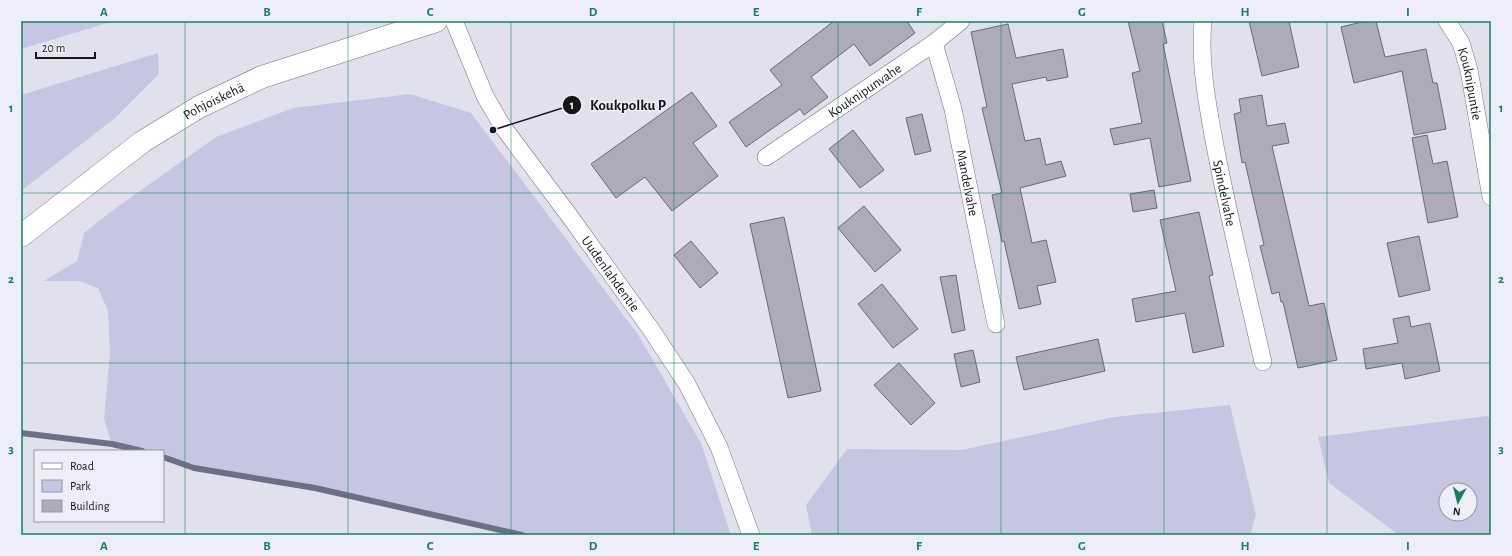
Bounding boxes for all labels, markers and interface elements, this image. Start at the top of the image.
text: A [100,6,108,19]
text: B [263,6,271,19]
text: C [427,6,434,19]
text: D [589,6,598,19]
text: E [753,6,760,19]
text: F [916,6,923,19]
text: G [1078,6,1086,19]
text: H [1240,6,1250,19]
text: I [1406,6,1410,19]
scale bar [36,34,95,60]
text: 20 m [42,42,65,54]
street label: Kouknipuntie [1455,46,1484,121]
street label: Kouknipunvahe [826,61,904,121]
street label: Pohjoiskehä [181,80,247,123]
callout: Koukpolku P [562,92,674,119]
text: Koukpolku P [590,98,667,113]
text: 1 [570,99,574,111]
text: 1 [9,102,13,115]
text: 1 [1499,102,1503,115]
street label: Mandelvahe [953,149,980,218]
street label: Spindelvahe [1210,159,1238,228]
street label: Uudenlahdentie [578,234,642,315]
text: 2 [8,273,14,286]
text: 2 [1498,273,1504,286]
text: 3 [8,443,14,456]
text: 3 [1498,443,1504,456]
legend [34,450,164,522]
text: Road [70,460,94,472]
text: Park [70,480,91,492]
north arrow [1438,482,1478,522]
text: Building [70,500,110,512]
text: N [1452,506,1461,517]
text: A [100,540,108,553]
text: B [263,540,271,553]
text: C [427,540,434,553]
text: D [589,540,598,553]
text: E [753,540,760,553]
text: F [916,540,923,553]
text: G [1078,540,1086,553]
text: H [1240,540,1250,553]
text: I [1406,540,1410,553]

